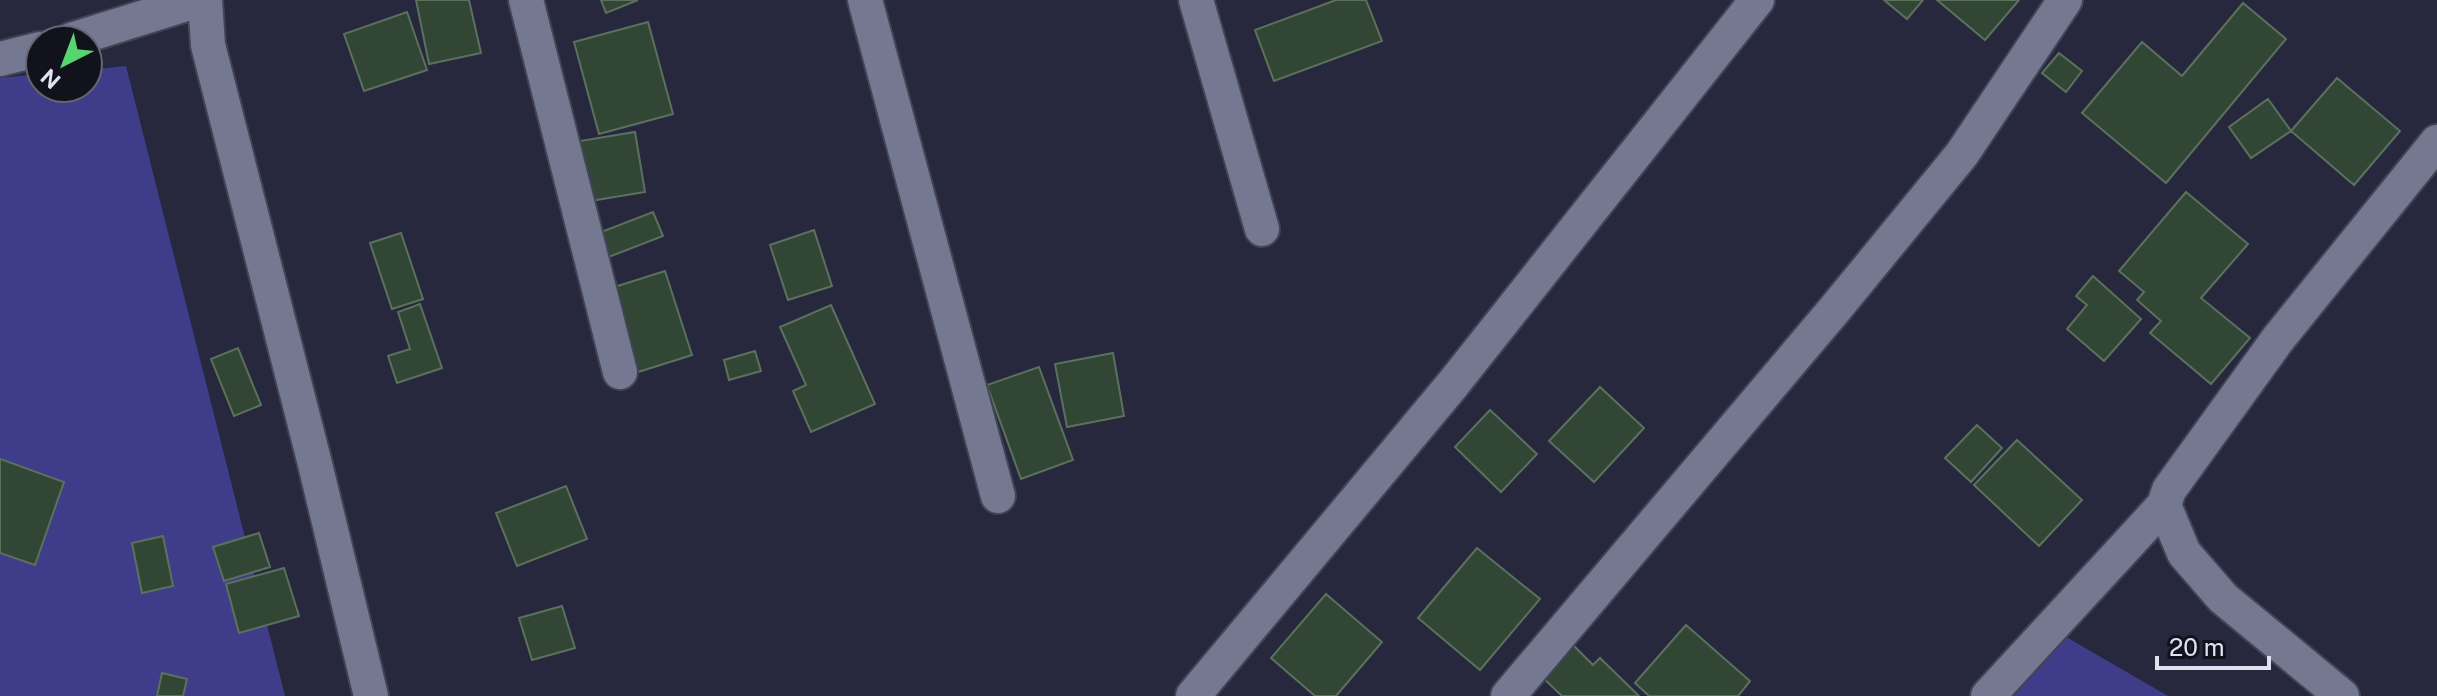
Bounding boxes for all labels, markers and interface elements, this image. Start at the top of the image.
north arrow [24,24,104,104]
text: N [36,63,66,94]
scale bar [2157,620,2269,670]
text: 20 m [2169,633,2225,661]

